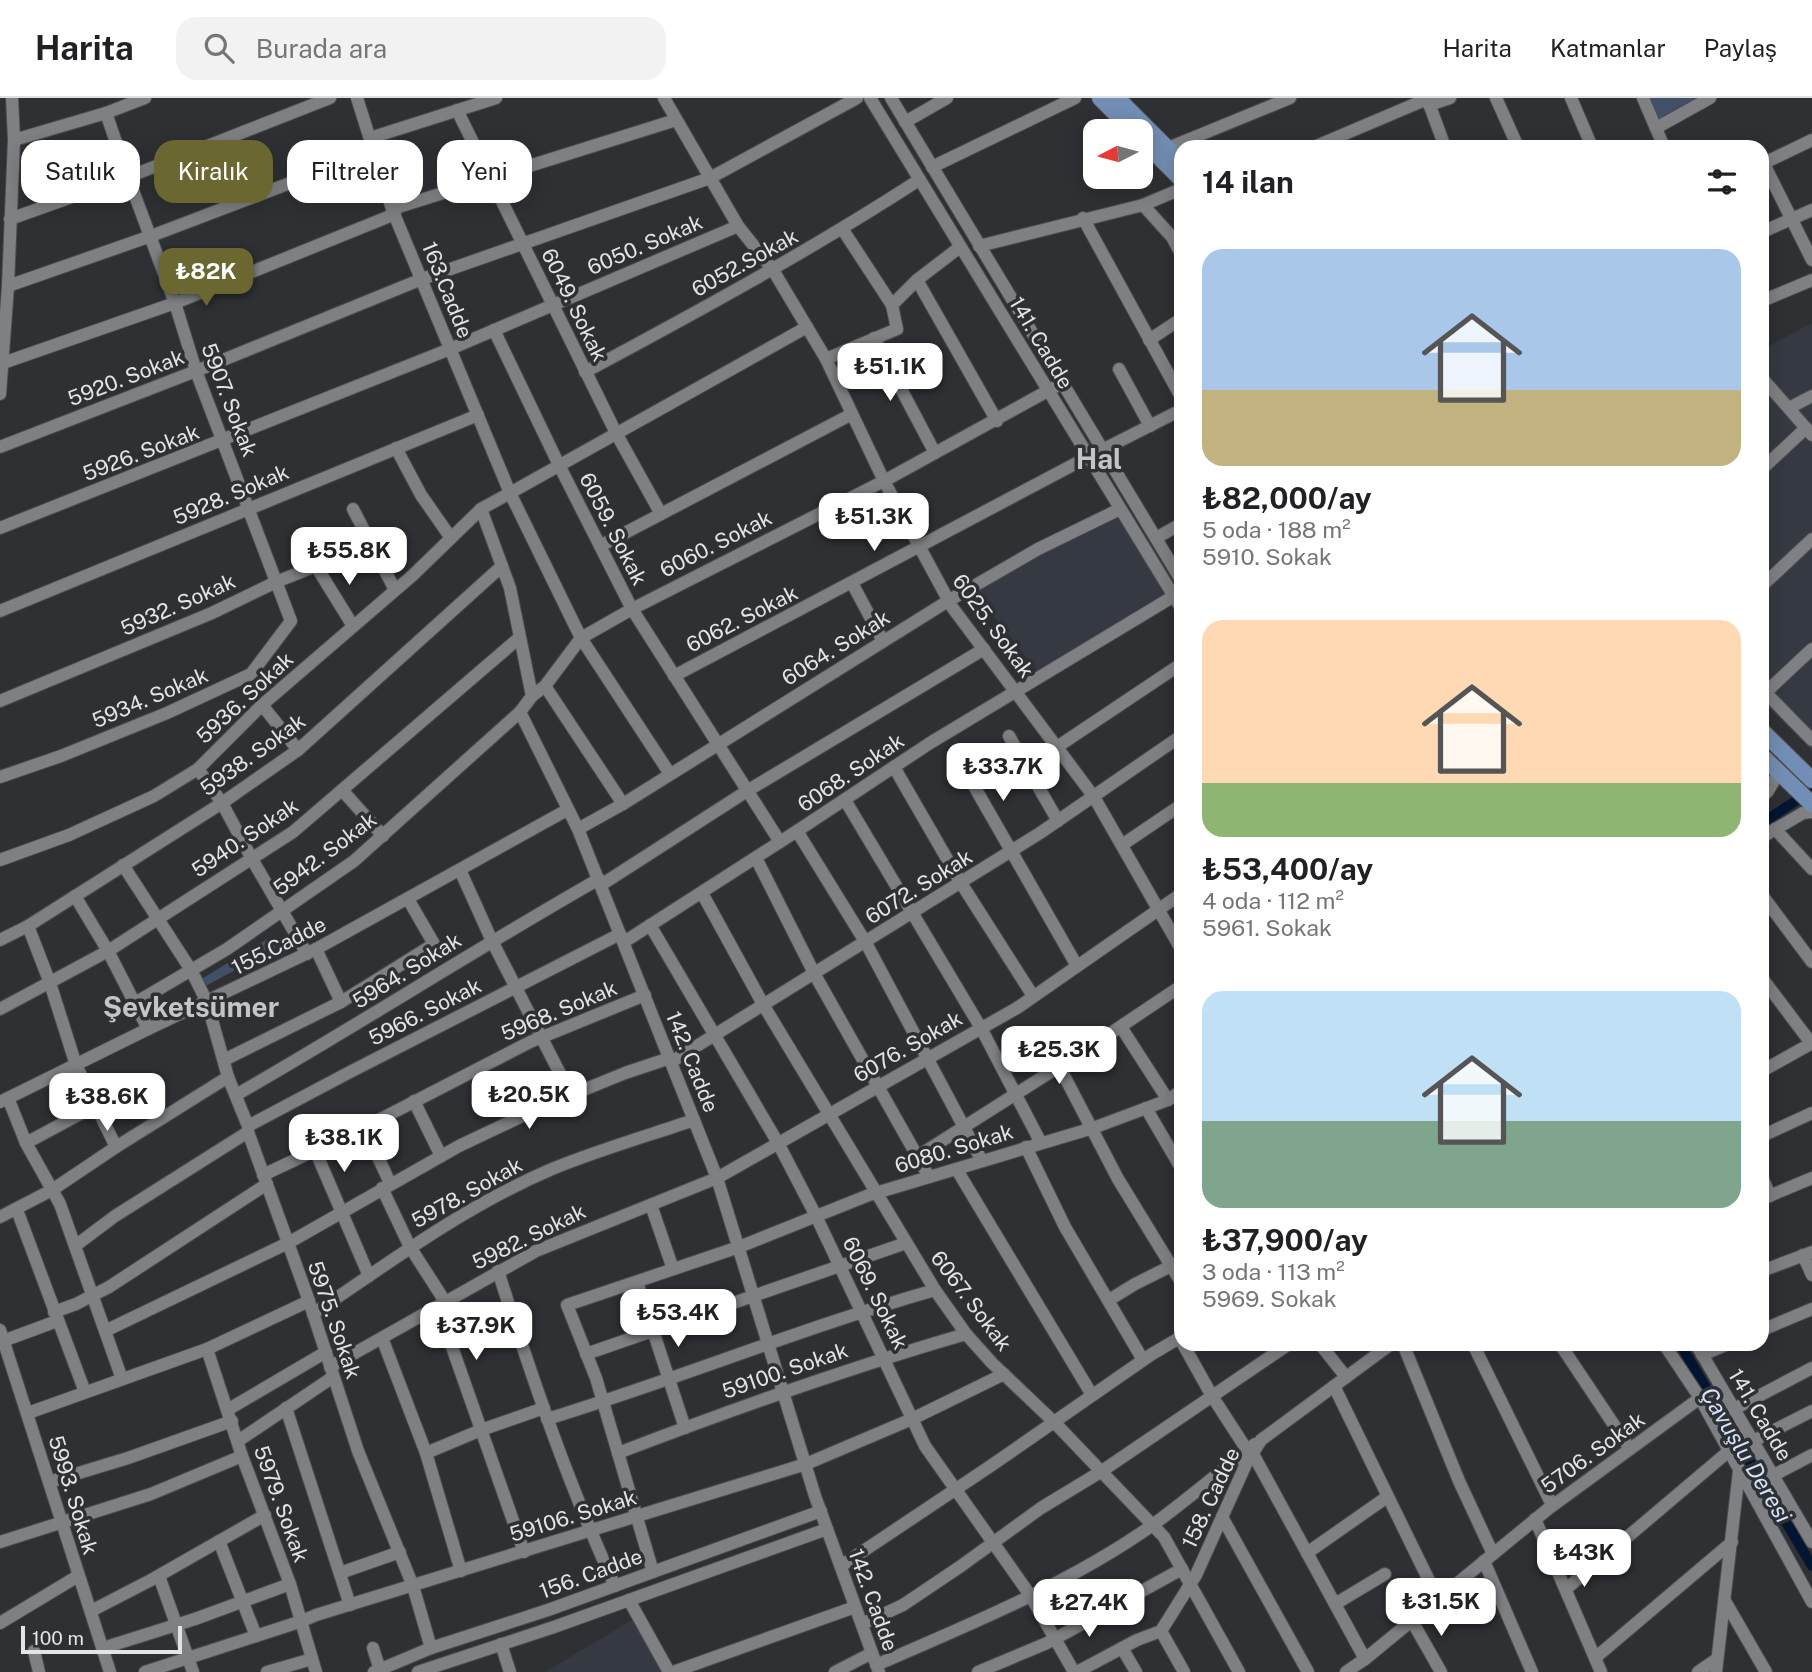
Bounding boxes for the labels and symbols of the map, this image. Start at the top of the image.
north arrow [1083,119,1153,189]
street label: 6050. Sokak [583,209,706,280]
street label: 6052.Sokak [687,223,802,302]
street label: 163.Cadde [417,238,478,342]
street label: 6049. Sokak [536,244,613,366]
pin: ₺82K [165,248,247,308]
street label: 141. Cadde [1004,292,1079,393]
street label: 5907. Sokak [196,340,263,460]
street label: 5920. Sokak [64,344,188,411]
pin: ₺51.1K [833,344,947,403]
street label: 5926. Sokak [79,419,203,486]
district label: Hal [1076,442,1122,475]
street label: 5928. Sokak [169,459,293,530]
street label: 6059. Sokak [574,468,653,589]
pin: ₺51.3K [817,494,931,553]
street label: 6060. Sokak [656,505,776,582]
pin: ₺55.8K [292,528,406,587]
street label: 5932. Sokak [117,568,239,641]
street label: 6025. Sokak [947,569,1040,683]
street label: 6062. Sokak [682,580,802,657]
street label: 6064. Sokak [777,604,894,691]
street label: 5936. Sokak [191,646,298,749]
street label: 5934. Sokak [88,662,212,733]
street label: 5938. Sokak [195,708,310,801]
street label: 6068. Sokak [793,728,909,817]
pin: ₺33.7K [946,744,1060,803]
street label: 5940. Sokak [187,793,303,882]
street label: 5942. Sokak [268,807,381,901]
street label: 6072. Sokak [861,844,977,929]
street label: 155.Cadde [227,911,330,980]
street label: 5964. Sokak [348,927,466,1014]
street label: 5966. Sokak [364,972,485,1051]
street label: 5968. Sokak [497,975,621,1046]
district label: Şevketsümer [103,990,279,1023]
street label: 6076. Sokak [849,1005,967,1088]
street label: 142. Cadde [661,1008,724,1116]
pin: ₺25.3K [1002,1026,1116,1086]
pin: ₺20.5K [472,1072,586,1131]
pin: ₺38.6K [50,1074,164,1133]
pin: ₺38.1K [287,1114,401,1174]
street label: 6080. Sokak [892,1119,1016,1178]
street label: 5978. Sokak [407,1152,527,1233]
street label: 5982. Sokak [468,1198,590,1275]
street label: 6069. Sokak [837,1232,914,1353]
street label: 6067. Sokak [926,1246,1017,1356]
street label: 5975. Sokak [303,1258,366,1382]
pin: ₺53.4K [621,1290,735,1349]
pin: ₺37.9K [419,1302,533,1362]
street label: 59100. Sokak [719,1337,851,1404]
street label: 141. Cadde [1723,1364,1798,1465]
water label: Çavuşlu Deresi [1695,1382,1798,1528]
street label: 5706. Sokak [1536,1407,1650,1499]
street label: 5993. Sokak [44,1432,103,1558]
street label: 5979. Sokak [249,1442,314,1566]
street label: 158. Cadde [1176,1443,1245,1552]
street label: 59106. Sokak [506,1484,640,1547]
pin: ₺43K [1543,1530,1625,1589]
street label: 156. Cadde [536,1543,646,1604]
street label: 142. Cadde [843,1545,903,1654]
pin: ₺31.5K [1384,1578,1498,1638]
pin: ₺27.4K [1032,1580,1146,1639]
scale bar [21,1623,182,1655]

